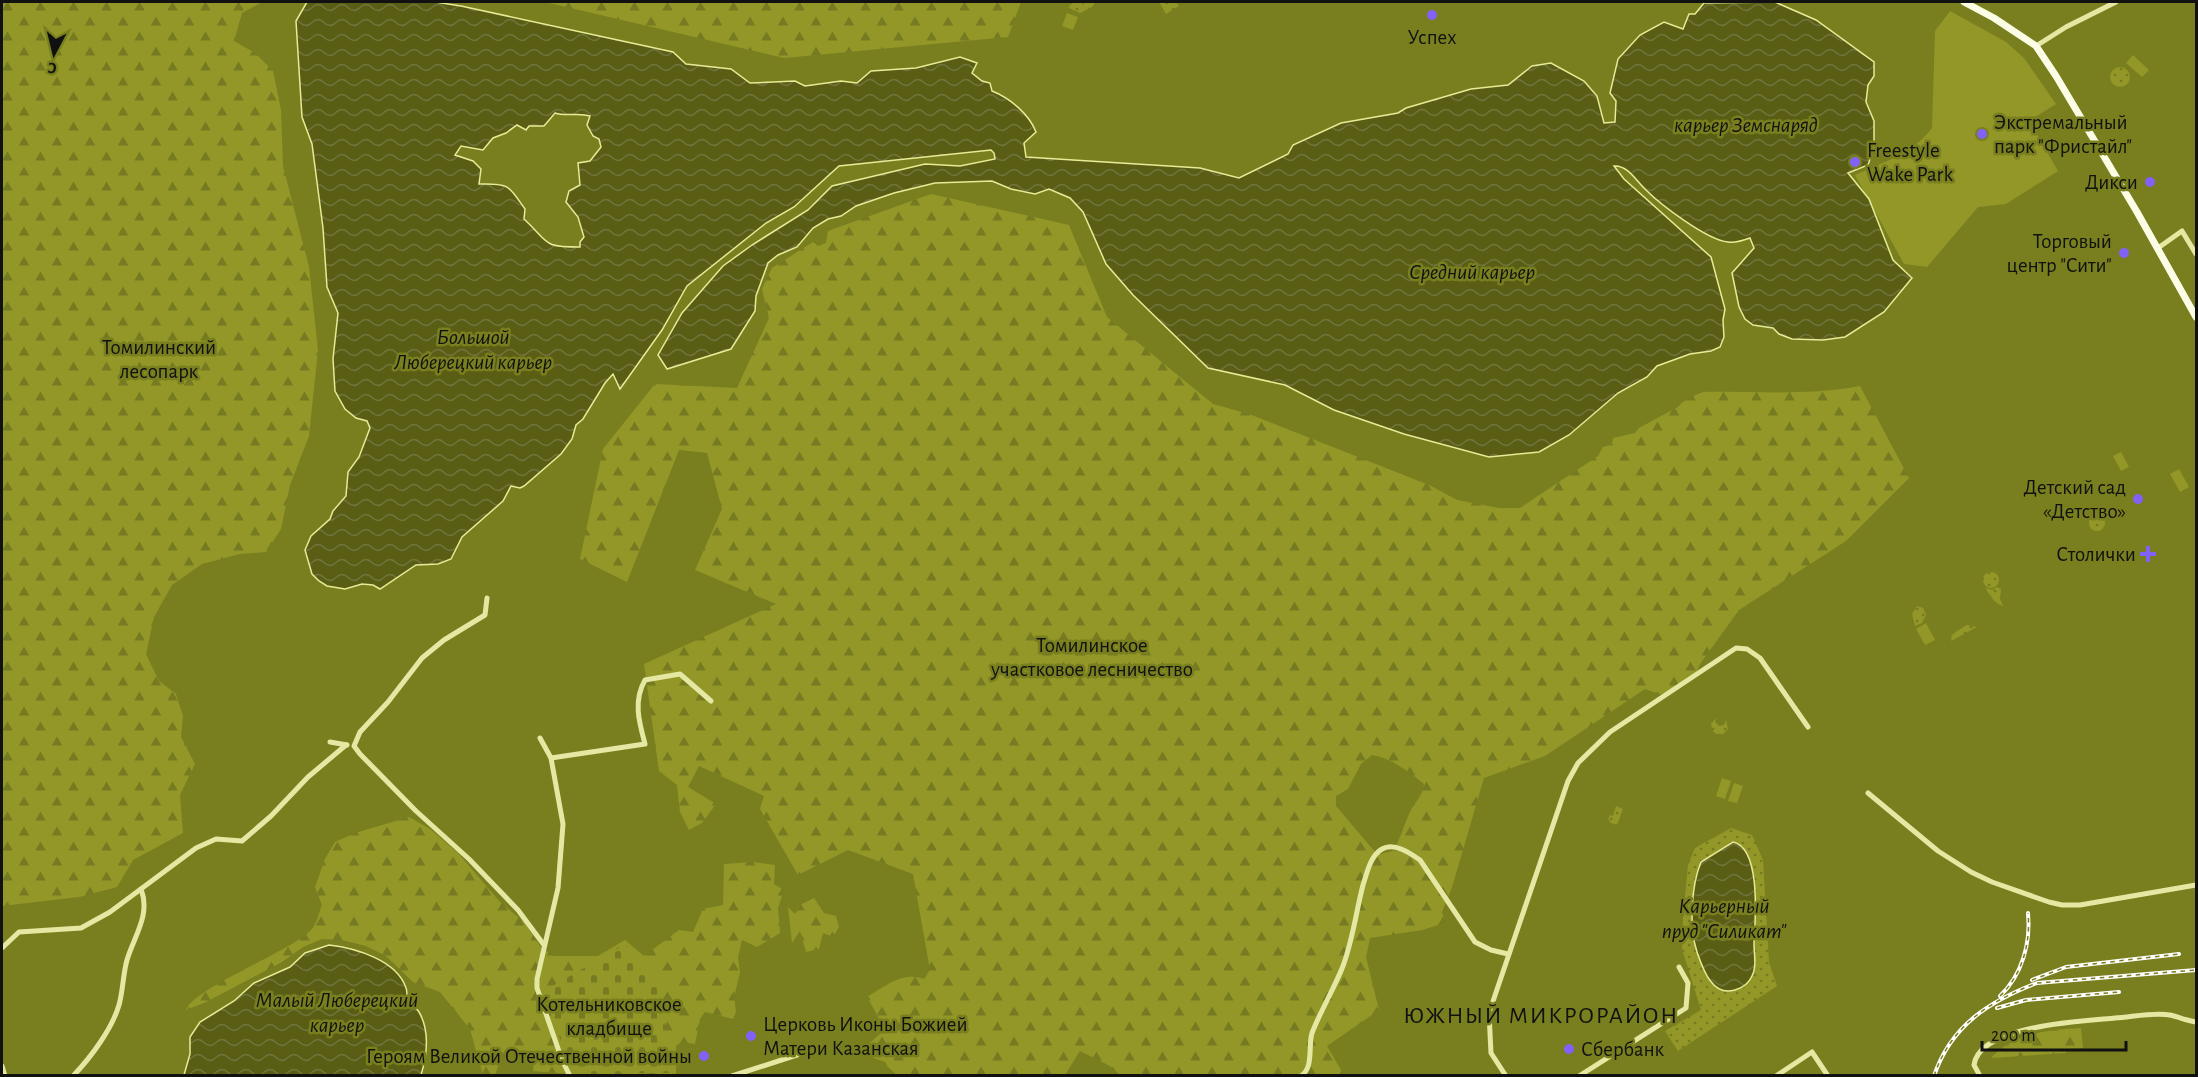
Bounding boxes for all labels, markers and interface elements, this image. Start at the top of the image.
marker: Успех [1425,8,1439,22]
north arrow [24,24,84,84]
place label: Успех [1407,27,1457,48]
text: С [47,59,58,76]
place label: Экстремальный парк "Фристайл" [1994,112,2132,157]
water label: карьер Земснаряд [1674,114,1818,137]
marker: Экстремальный парк "Фристайл" [1975,127,1989,141]
place label: Freestyle Wake Park [1867,140,1953,185]
marker: Freestyle Wake Park [1848,155,1862,169]
place label: Дикси [2085,172,2138,193]
marker: Дикси [2143,175,2157,189]
place label: Торговый центр "Сити" [2007,231,2112,276]
marker: Торговый центр "Сити" [2117,246,2131,260]
water label: Средний карьер [1409,261,1535,284]
water label: Большой Люберецкий карьер [393,326,552,374]
park label: Томилинский лесопарк [102,337,216,382]
place label: Детский сад «Детство» [2023,477,2126,522]
marker: Детский сад «Детство» [2131,492,2145,506]
place label: Столички [2056,544,2136,565]
marker: Столички [2141,547,2155,561]
park label: Томилинское участковое лесничество [990,635,1193,680]
water label: Карьерный пруд "Силикат" [1662,895,1787,943]
water label: Малый Люберецкий карьер [256,989,418,1037]
park label: Котельниковское кладбище [536,994,682,1039]
district label: ЮЖНЫЙ МИКРОРАЙОН [1403,1004,1679,1028]
place label: Церковь Иконы Божией Матери Казанская [763,1014,968,1059]
scale bar [1982,1014,2126,1052]
text: 200 m [1991,1027,2036,1045]
marker: Церковь Иконы Божией Матери Казанская [744,1029,758,1043]
place label: Сбербанк [1581,1039,1664,1060]
marker: Сбербанк [1562,1042,1576,1056]
place label: Героям Великой Отечественной войны [366,1046,692,1067]
marker: Героям Великой Отечественной войны [697,1049,711,1063]

